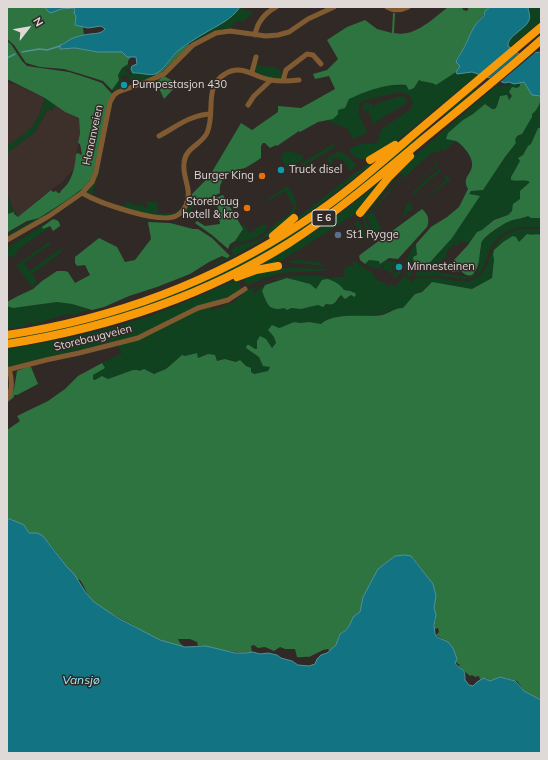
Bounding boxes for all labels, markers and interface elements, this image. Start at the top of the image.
north arrow [8,8,48,48]
text: N [30,15,46,29]
place label: Pumpestasjon 430 [132,78,227,92]
marker: Pumpestasjon 430 [119,80,129,90]
street label: Hananveien [80,104,106,166]
place label: Truck disel [289,163,342,177]
marker: Truck disel [276,165,286,175]
place label: Burger King [194,169,254,183]
marker: Burger King [257,171,267,181]
place label: Storebaug hotell & kro [182,195,239,221]
marker: Storebaug hotell & kro [242,203,252,213]
road number: E 6 [312,210,336,226]
place label: St1 Rygge [346,228,399,242]
marker: St1 Rygge [333,230,343,240]
place label: Minnesteinen [407,260,475,274]
marker: Minnesteinen [394,262,404,272]
street label: Storebaugveien [53,322,133,354]
water label: Vansjø [62,673,100,687]

